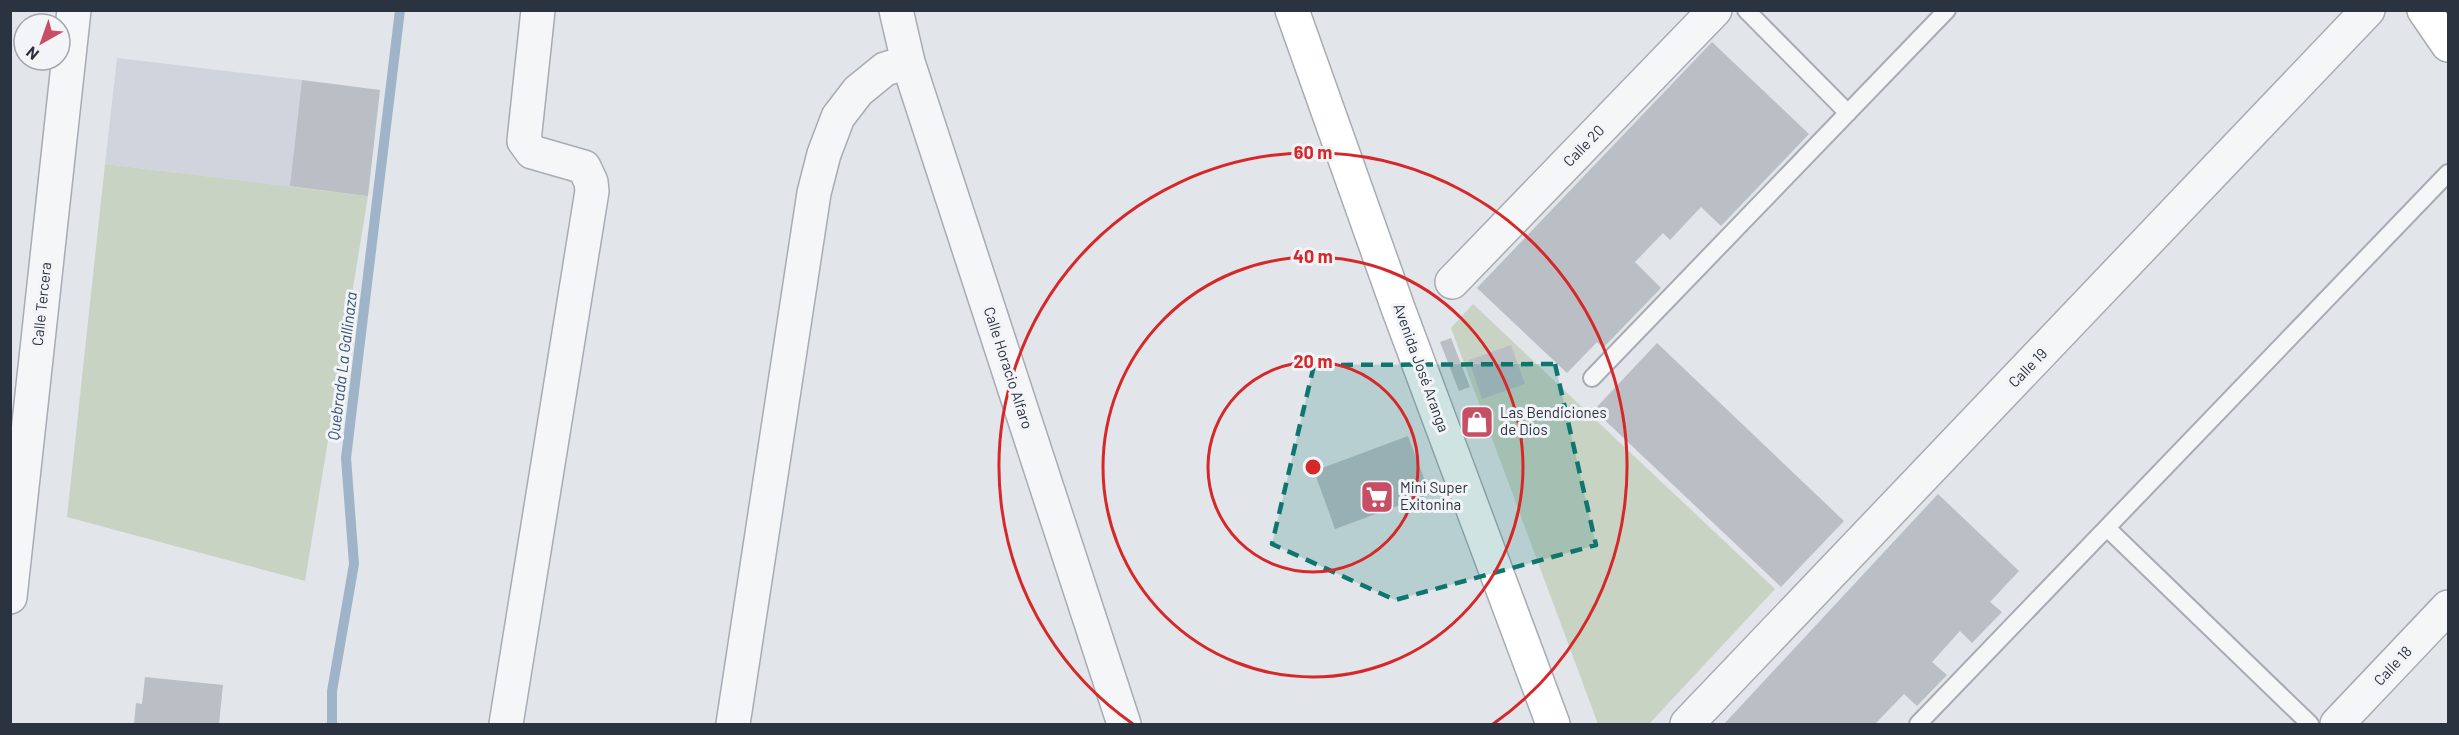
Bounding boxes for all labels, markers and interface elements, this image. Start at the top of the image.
north arrow [12,12,72,72]
text: N [22,43,42,65]
street label: Calle 20 [1559,121,1607,170]
text: 60 m [1294,141,1332,163]
text: 40 m [1293,245,1333,267]
street label: Calle Tercera [28,261,54,347]
water label: Quebrada La Gallinaza [323,291,360,441]
street label: Avenida José Aranga [1390,301,1454,434]
street label: Calle Horacio Alfaro [981,304,1037,431]
street label: Calle 19 [2004,344,2050,391]
text: 20 m [1294,350,1332,372]
place label: Las Bendiciones de Dios [1500,403,1607,438]
shop icon: Las Bendiciones de Dios [1459,404,1495,440]
centre of rings [1303,457,1323,477]
place label: Mini Super Exitonina [1400,478,1468,513]
supermarket icon: Mini Super Exitonina [1359,479,1395,515]
street label: Calle 18 [2369,642,2415,689]

